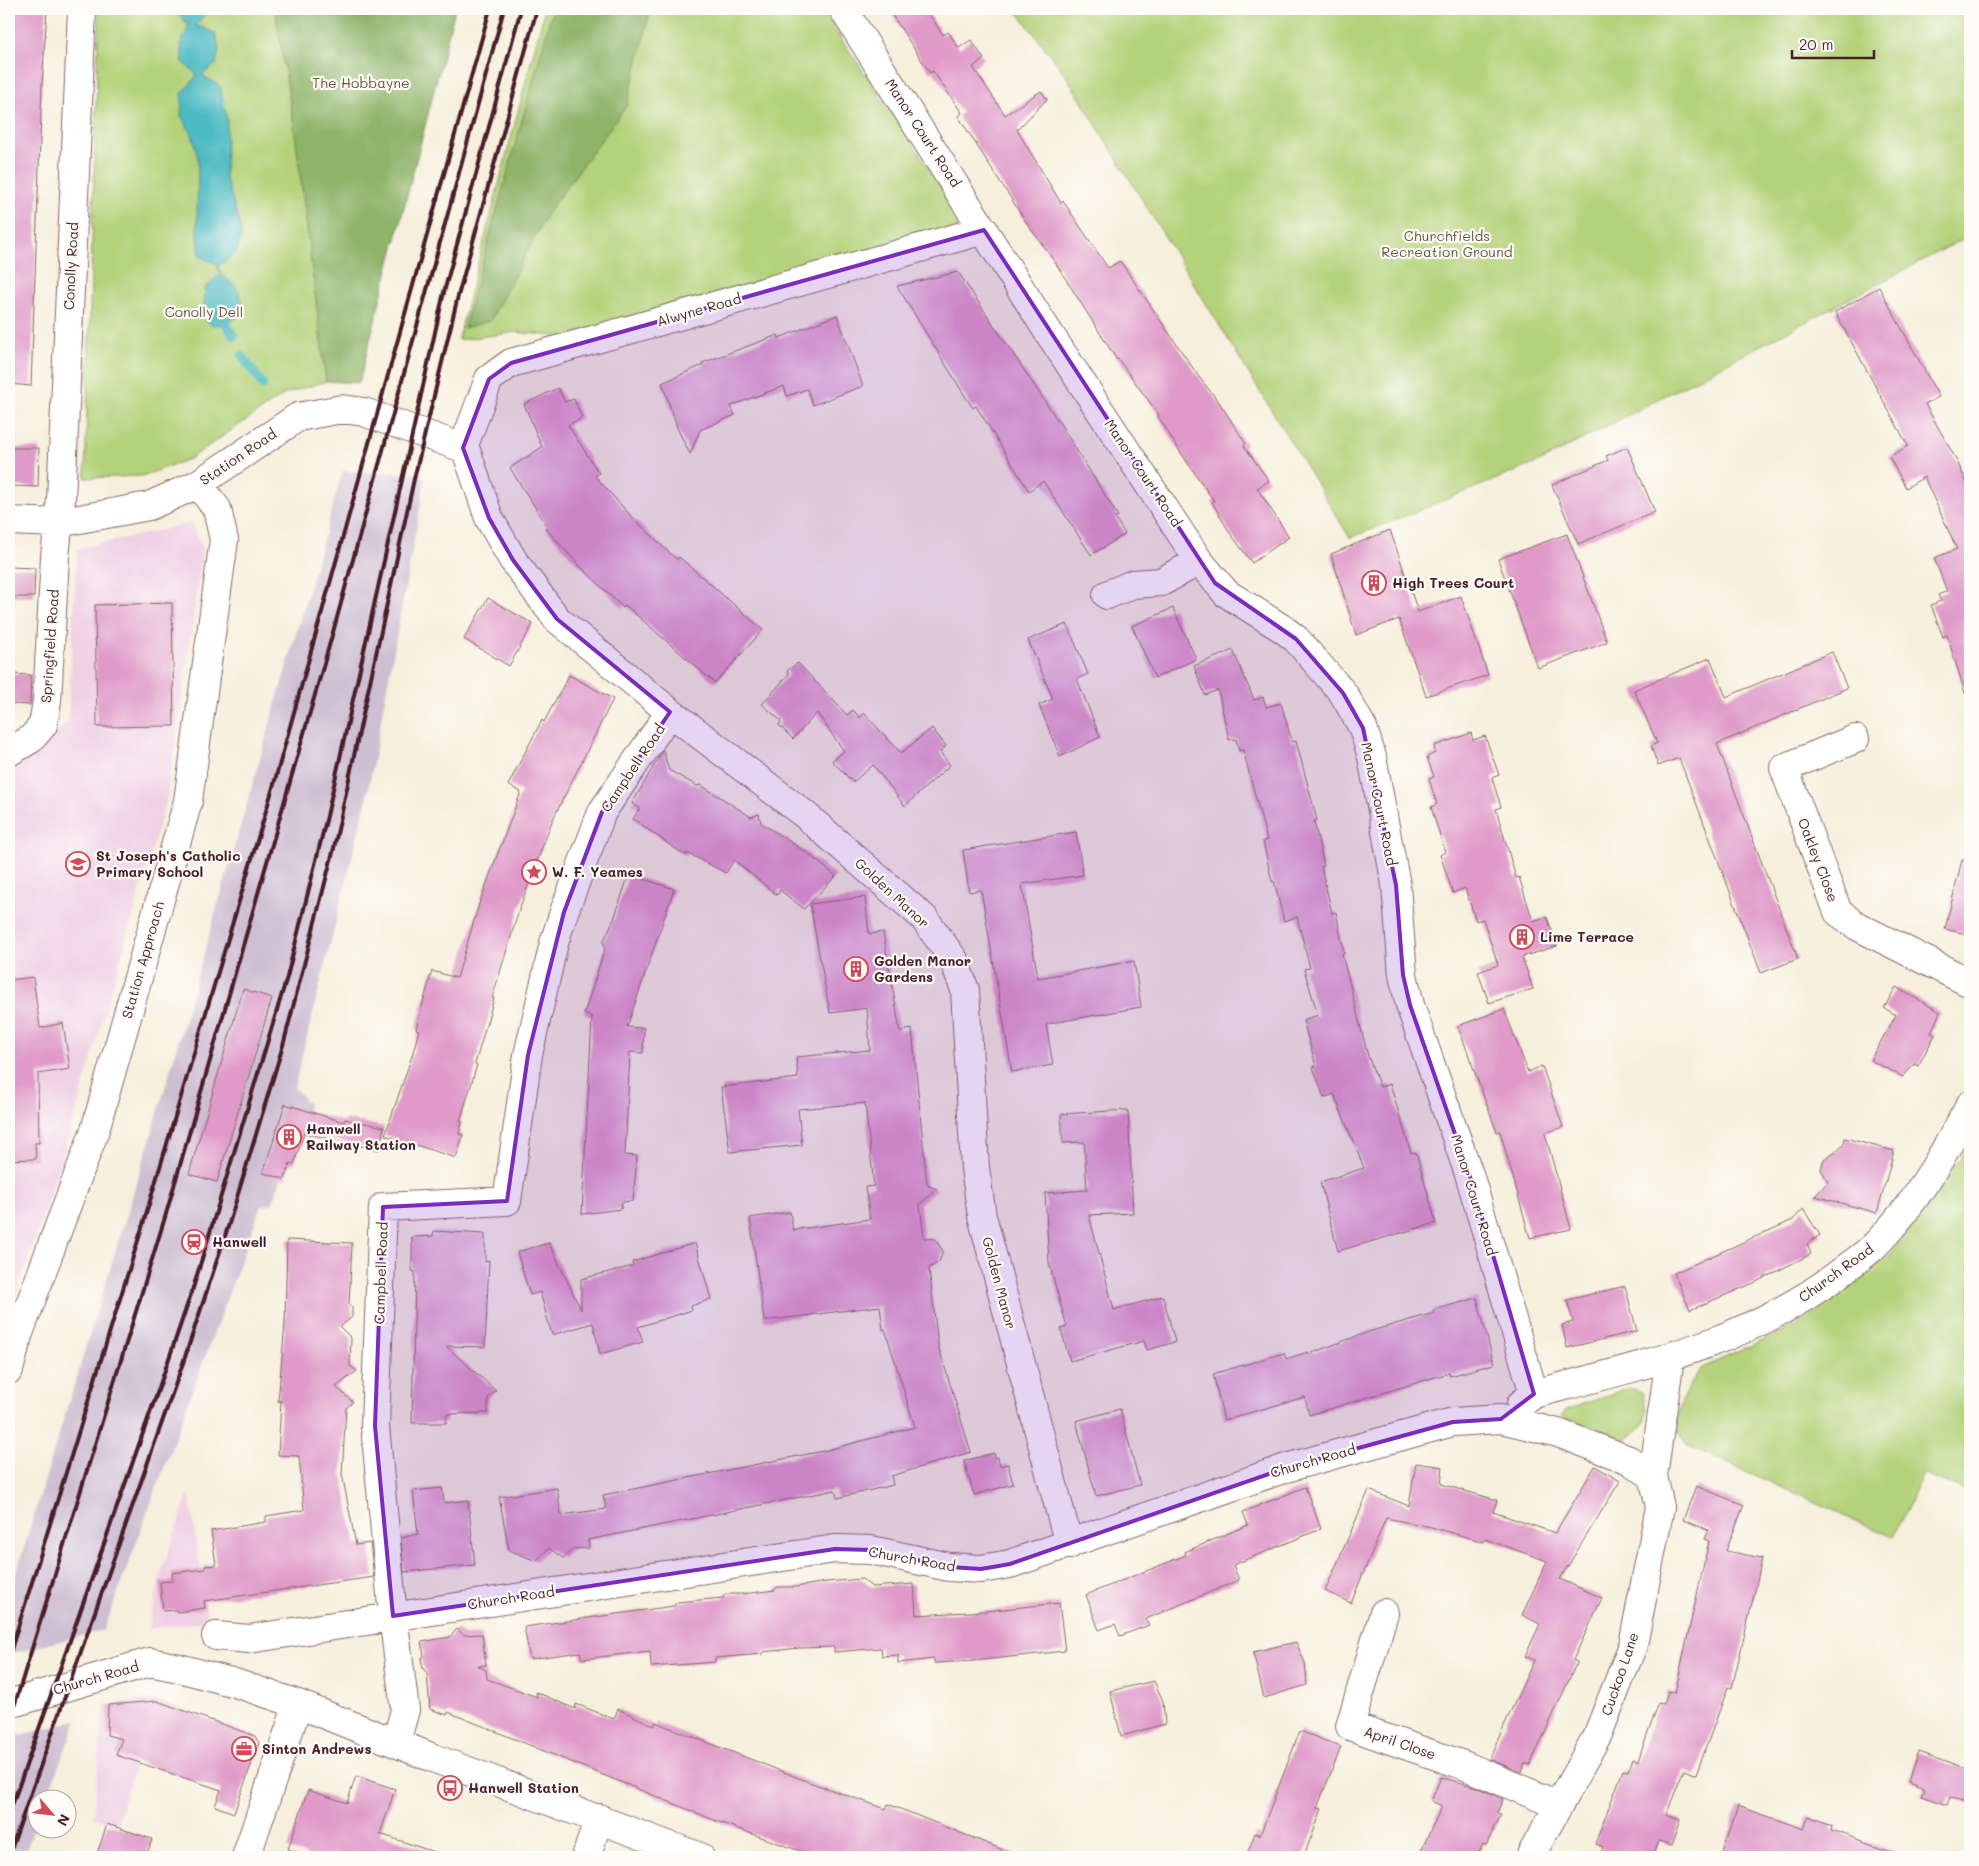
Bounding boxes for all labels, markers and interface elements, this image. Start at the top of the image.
scale bar [1792,28,1874,60]
text: 20 m [1799,34,1833,54]
park label: The Hobbayne [312,73,410,92]
street label: Manor Court Road [881,75,966,191]
street label: Conolly Road [59,221,82,310]
park label: Churchfields Recreation Ground [1381,226,1513,261]
street label: Alwyne Road [654,288,743,331]
park label: Conolly Dell [165,302,243,321]
street label: Manor Court Road [1100,415,1187,530]
street label: Station Road [196,424,280,489]
building icon: High Trees Court [1361,570,1387,596]
place label: High Trees Court [1392,573,1514,592]
street label: Springfield Road [36,588,63,703]
street label: Campbell Road [596,720,669,816]
street label: Manor Court Road [1357,740,1402,868]
street label: Oakley Close [1794,815,1843,905]
place label: St Joseph's Catholic Primary School [96,846,241,881]
school or university icon: St Joseph's Catholic Primary School [65,851,91,877]
street label: Golden Manor [851,853,934,932]
place icon: W. F. Yeames [521,859,547,885]
place label: W. F. Yeames [552,862,643,881]
street label: Station Approach [117,899,168,1021]
building icon: Lime Terrace [1509,924,1535,950]
place label: Lime Terrace [1540,927,1634,946]
place label: Golden Manor Gardens [874,951,971,986]
building icon: Golden Manor Gardens [843,956,869,982]
place label: Hanwell Railway Station [306,1119,416,1154]
building icon: Hanwell Railway Station [276,1124,302,1150]
street label: Manor Court Road [1447,1132,1502,1258]
street label: Campbell Road [369,1221,392,1325]
station icon: Hanwell [181,1229,207,1255]
place label: Hanwell [212,1232,267,1251]
street label: Golden Manor [978,1235,1021,1331]
street label: Church Road [1795,1239,1877,1306]
street label: Church Road [1268,1439,1358,1482]
street label: Church Road [867,1542,957,1576]
street label: Church Road [466,1581,556,1614]
street label: Cuckoo Lane [1596,1630,1643,1718]
street label: Church Road [51,1656,141,1699]
street label: April Close [1362,1721,1439,1764]
office icon: Sinton Andrews [231,1736,257,1762]
place label: Sinton Andrews [262,1739,371,1758]
bus stop icon: Hanwell Station [437,1775,463,1801]
place label: Hanwell Station [468,1778,579,1797]
north arrow [28,1788,78,1838]
text: N [53,1811,75,1829]

